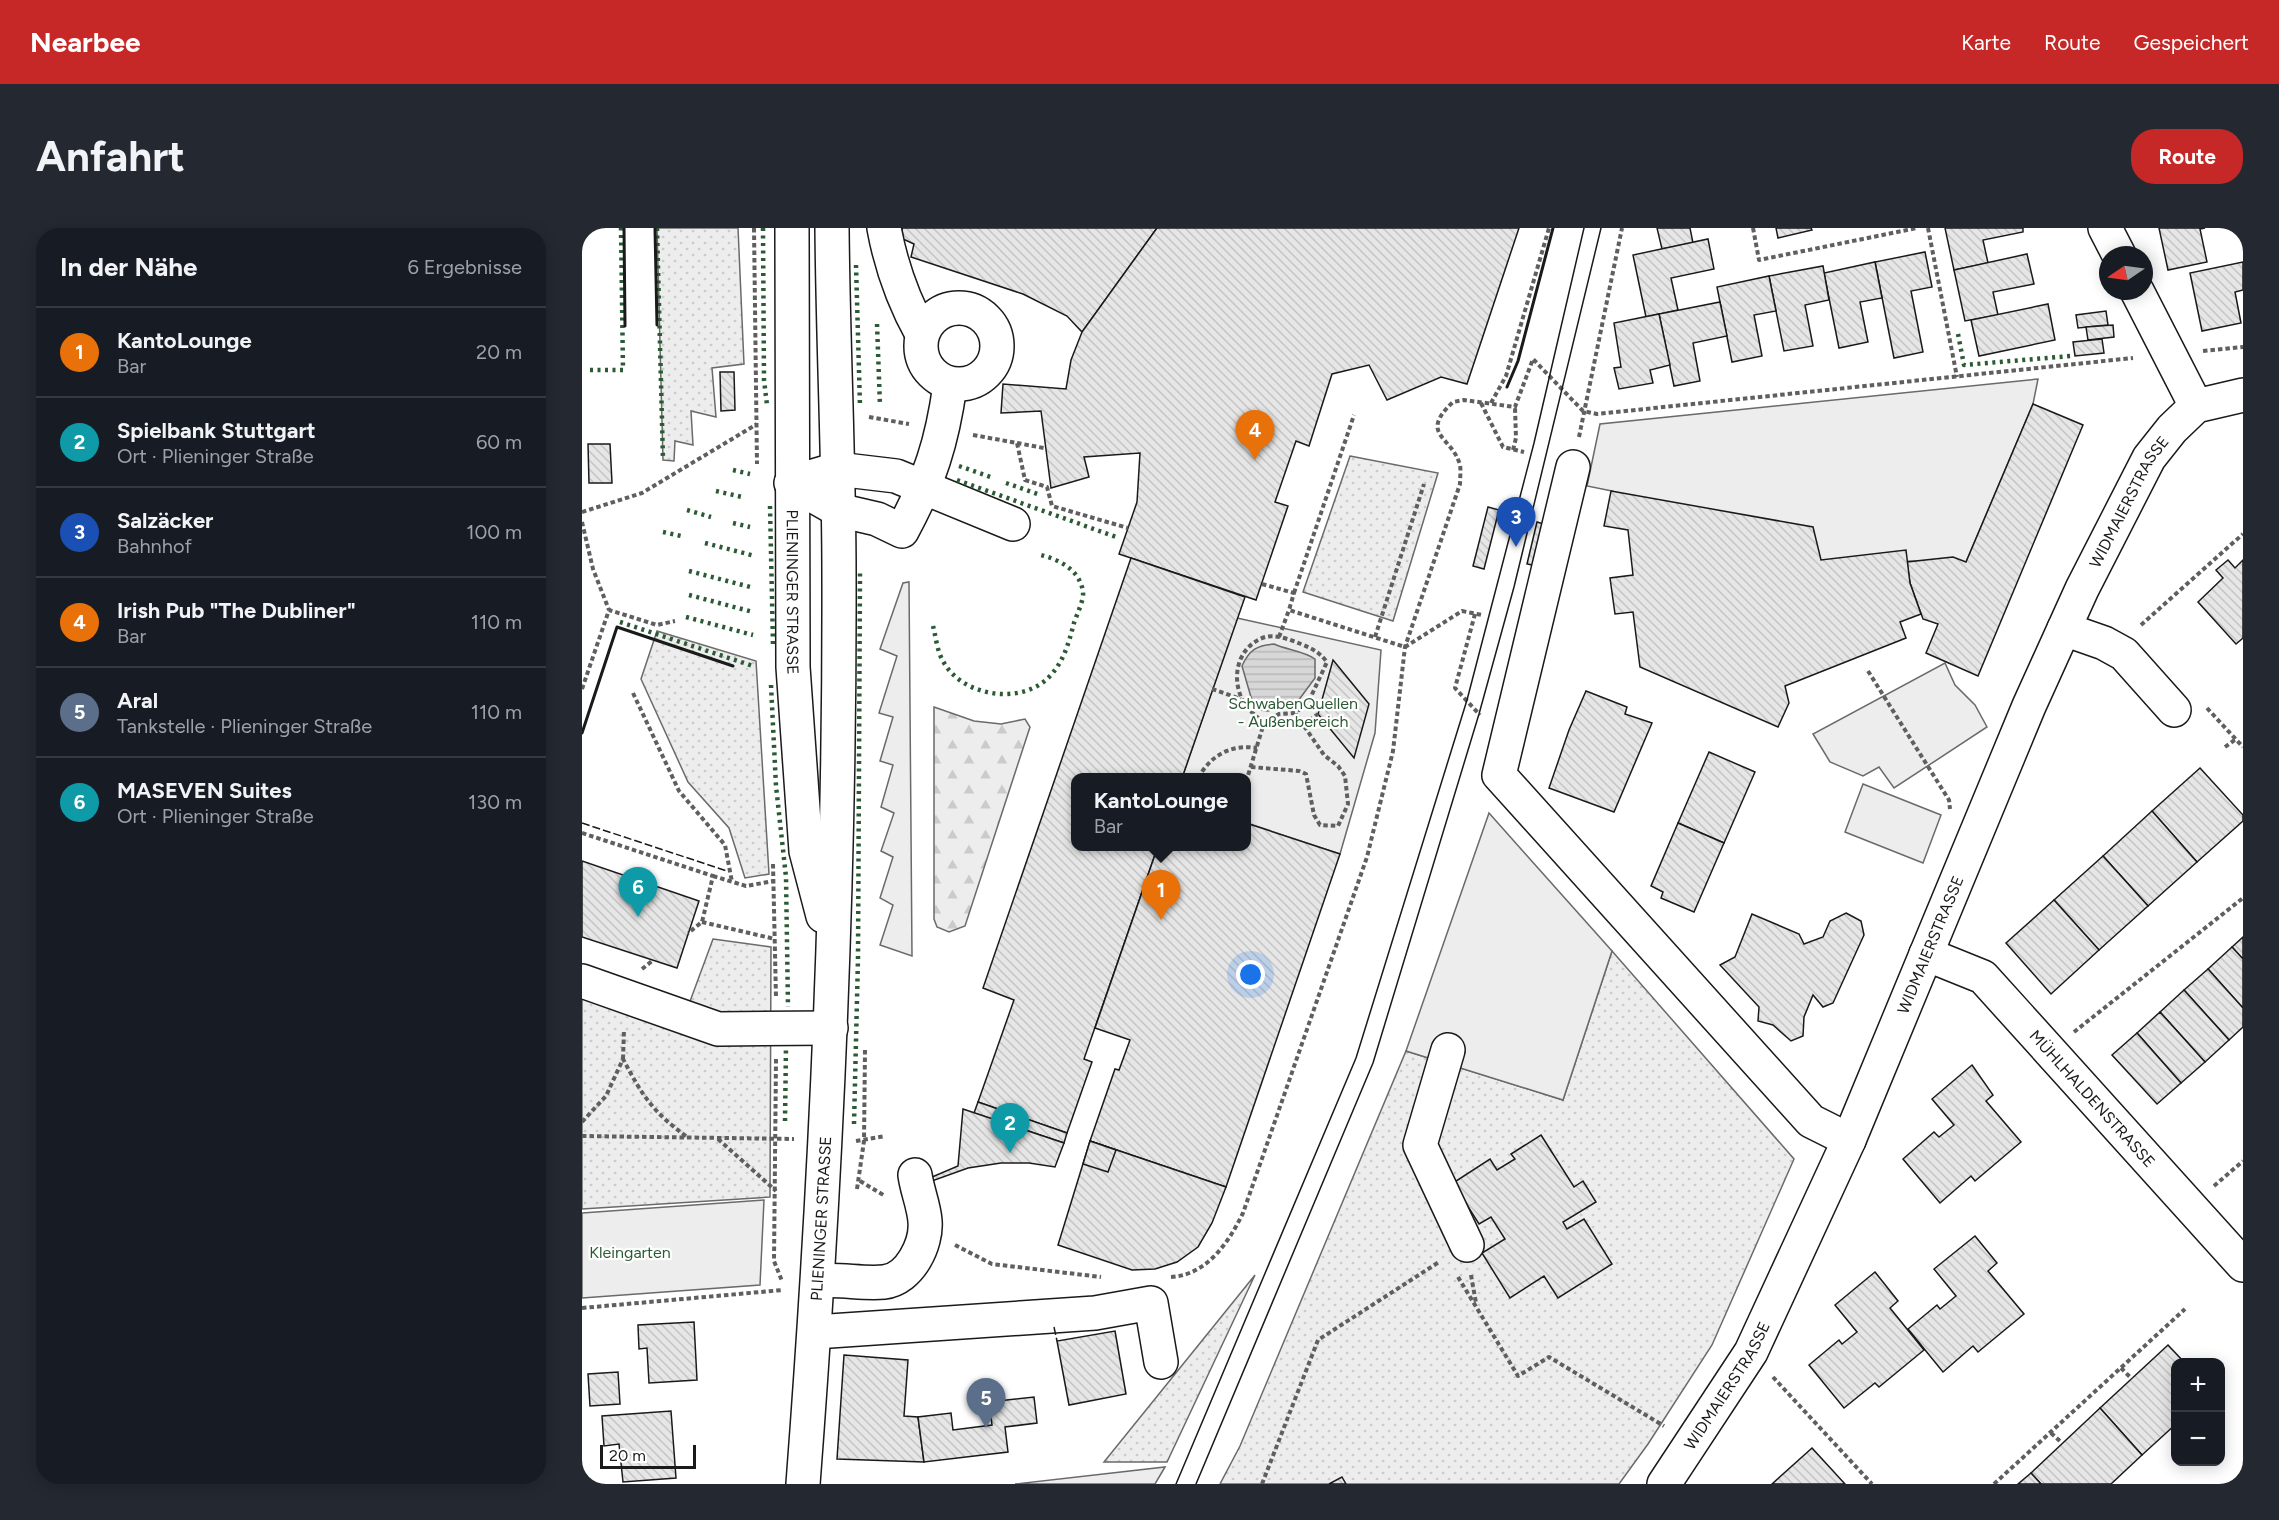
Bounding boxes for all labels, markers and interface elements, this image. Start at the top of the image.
text: Nearbee [30,25,140,59]
text: Karte [1961,30,2011,55]
text: Route [2044,30,2100,55]
text: Gespeichert [2133,30,2249,55]
button: Route [2131,129,2243,184]
text: Anfahrt [36,131,185,182]
north arrow [2099,246,2153,300]
text: In der Nähe [60,251,197,283]
text: 6 Ergebnisse [407,255,522,279]
text: KantoLounge [117,327,252,354]
text: 1 [75,340,84,364]
text: 20 m [476,340,522,364]
text: Bar [117,354,146,378]
pin: 4 [1236,410,1274,460]
text: Spielbank Stuttgart [117,417,316,444]
text: 2 [74,430,85,454]
text: 60 m [476,430,522,454]
street label: WIDMAIERSTRASSE [2085,432,2172,571]
text: Ort · Plieninger Straße [117,444,314,468]
pin: 3 [1496,498,1536,547]
text: Salzäcker [117,507,213,534]
street label: PLIENINGER STRASSE [783,510,803,675]
text: 3 [74,520,85,544]
text: 100 m [466,520,522,544]
text: Bahnhof [117,534,192,558]
text: Irish Pub "The Dubliner" [117,597,356,624]
text: 4 [73,610,86,634]
text: 110 m [471,610,522,634]
text: Bar [117,624,146,648]
text: Aral [117,687,158,714]
park label: SchwabenQuellen - Außenbereich [1228,694,1358,731]
text: 5 [74,700,85,724]
text: 110 m [471,700,522,724]
text: Tankstelle · Plieninger Straße [117,714,372,738]
popup [1071,773,1251,851]
text: MASEVEN Suites [117,777,292,804]
text: KantoLounge [1094,787,1228,814]
text: 6 [74,790,85,814]
text: 130 m [468,790,522,814]
text: Ort · Plieninger Straße [117,804,314,828]
text: Bar [1094,814,1123,838]
pin: 6 [618,868,658,917]
pin: 1 [1142,870,1180,920]
street label: WIDMAIERSTRASSE [1893,873,1967,1017]
your location [1236,960,1265,989]
street label: MÜHLHALDENSTRASSE [2026,1026,2159,1171]
pin: 2 [990,1104,1030,1153]
street label: PLIENINGER STRASSE [806,1136,835,1301]
park label: Kleingarten [589,1243,671,1262]
street label: WIDMAIERSTRASSE [1680,1318,1773,1453]
map controls [2171,1358,2225,1466]
button: + [2171,1358,2225,1412]
pin: 5 [966,1378,1006,1428]
button: − [2171,1412,2225,1466]
scale bar [600,1442,696,1470]
text: 20 m [609,1446,646,1465]

